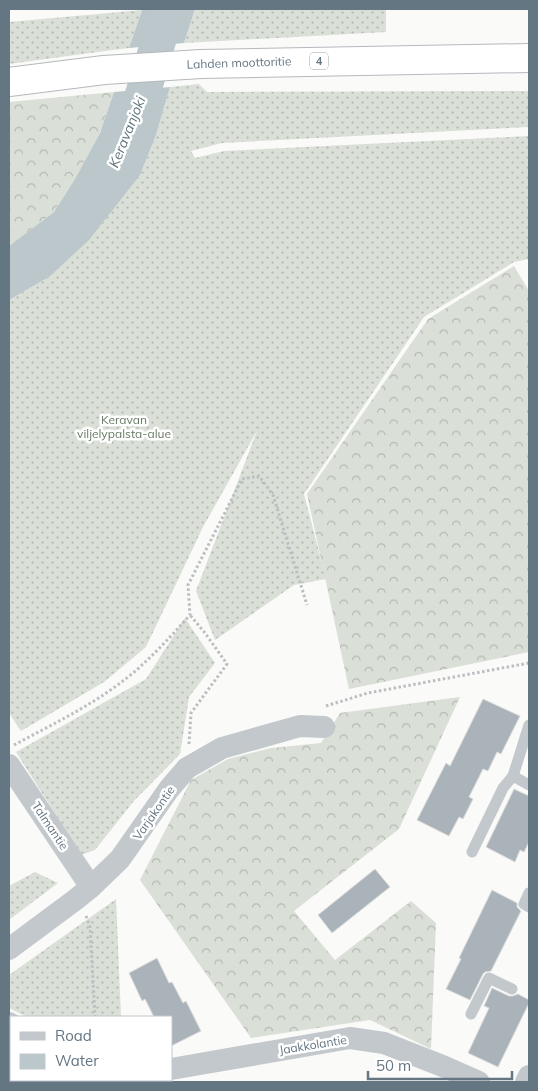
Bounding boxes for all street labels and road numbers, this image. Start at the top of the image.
road number: 4 [310,52,328,70]
street label: Lahden moottoritie [186,53,292,72]
street label: Varjakontie [129,783,178,843]
street label: Talmantie [29,799,72,853]
street label: Jaakkolantie [278,1032,348,1057]

